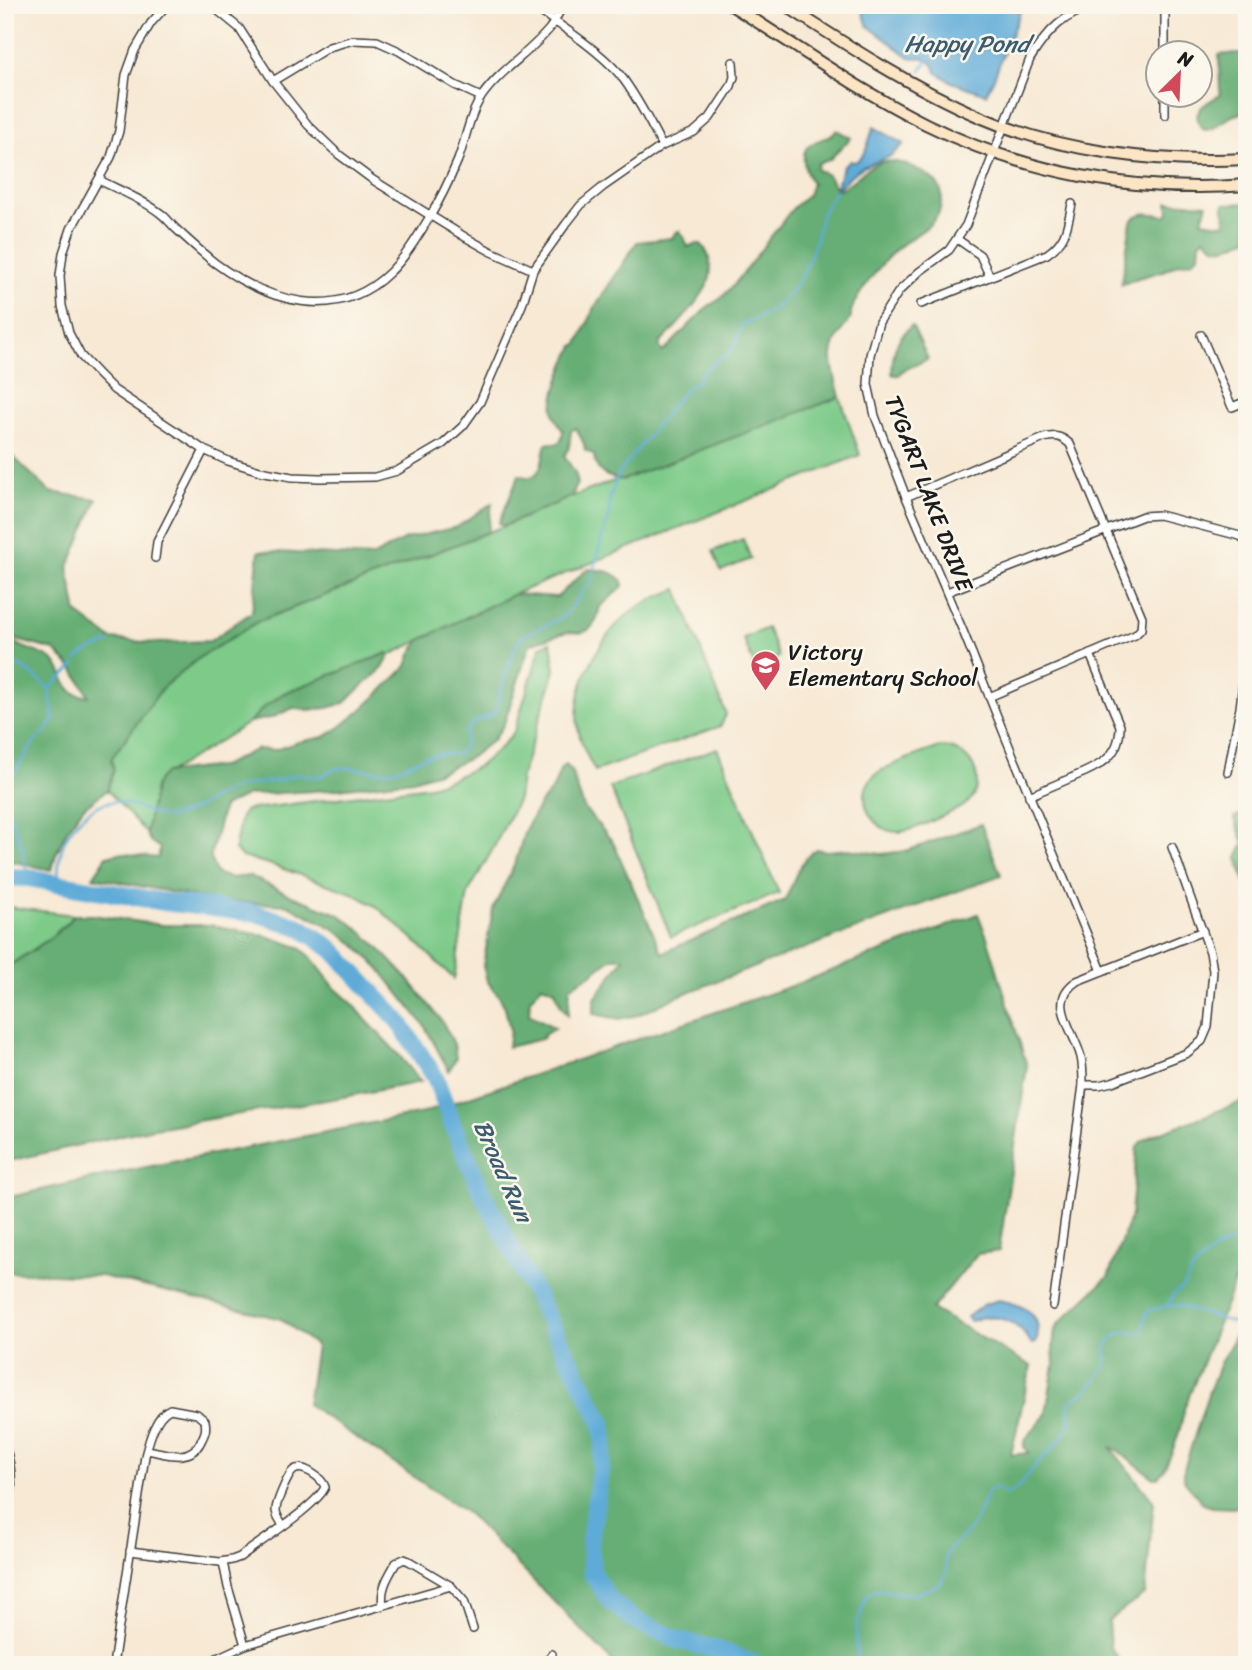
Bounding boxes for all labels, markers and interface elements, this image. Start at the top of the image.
water label: Happy Pond [905,23,1036,65]
north arrow [1144,38,1214,108]
text: N [1172,41,1199,77]
street label: TYGART LAKE DRIVE [872,389,985,598]
place label: Victory Elementary School [788,632,978,699]
school or university icon: Victory Elementary School [748,648,782,692]
water label: Broad Run [462,1113,545,1232]

